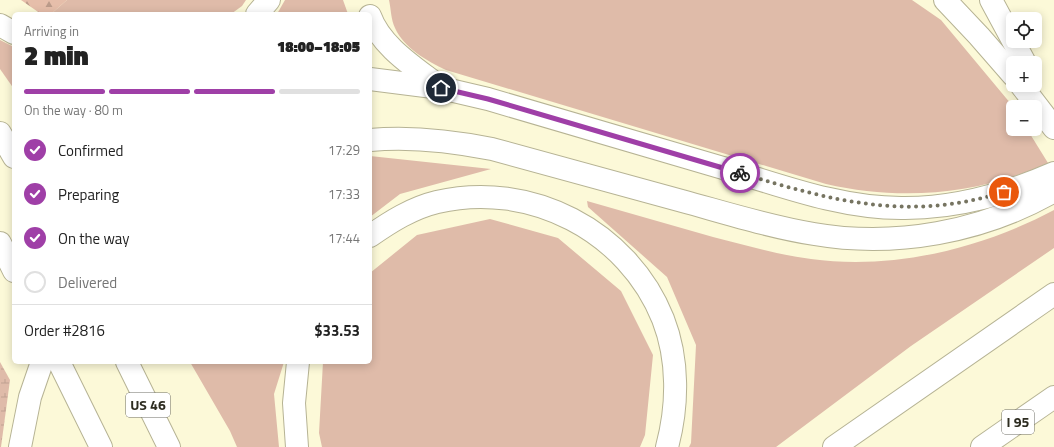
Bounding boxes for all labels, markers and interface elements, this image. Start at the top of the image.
map controls [1006,12,1042,136]
button: locate [1006,12,1042,48]
text: Arriving in [24,21,79,41]
text: 18:00–18:05 [277,35,360,58]
text: 2 min [24,36,89,75]
button: + [1006,56,1042,92]
pin [424,71,458,105]
icon: home [430,77,452,99]
text: On the way · 80 m [24,100,123,120]
button: − [1006,100,1042,136]
icon: check [24,139,46,161]
text: Confirmed [58,139,123,162]
text: 17:29 [328,140,360,160]
courier [720,153,760,193]
icon: bike [729,162,751,184]
pin [987,175,1021,209]
icon: bag [993,181,1015,203]
icon: check [24,183,46,205]
text: Preparing [58,183,119,206]
text: 17:33 [328,184,360,204]
icon: check [24,227,46,249]
text: On the way [58,227,130,250]
text: 17:44 [328,228,360,248]
text: Delivered [58,271,117,294]
text: Order #2816 [24,319,105,342]
text: $33.53 [314,319,360,342]
road number: US 46 [126,393,170,417]
road number: I 95 [1002,410,1034,434]

